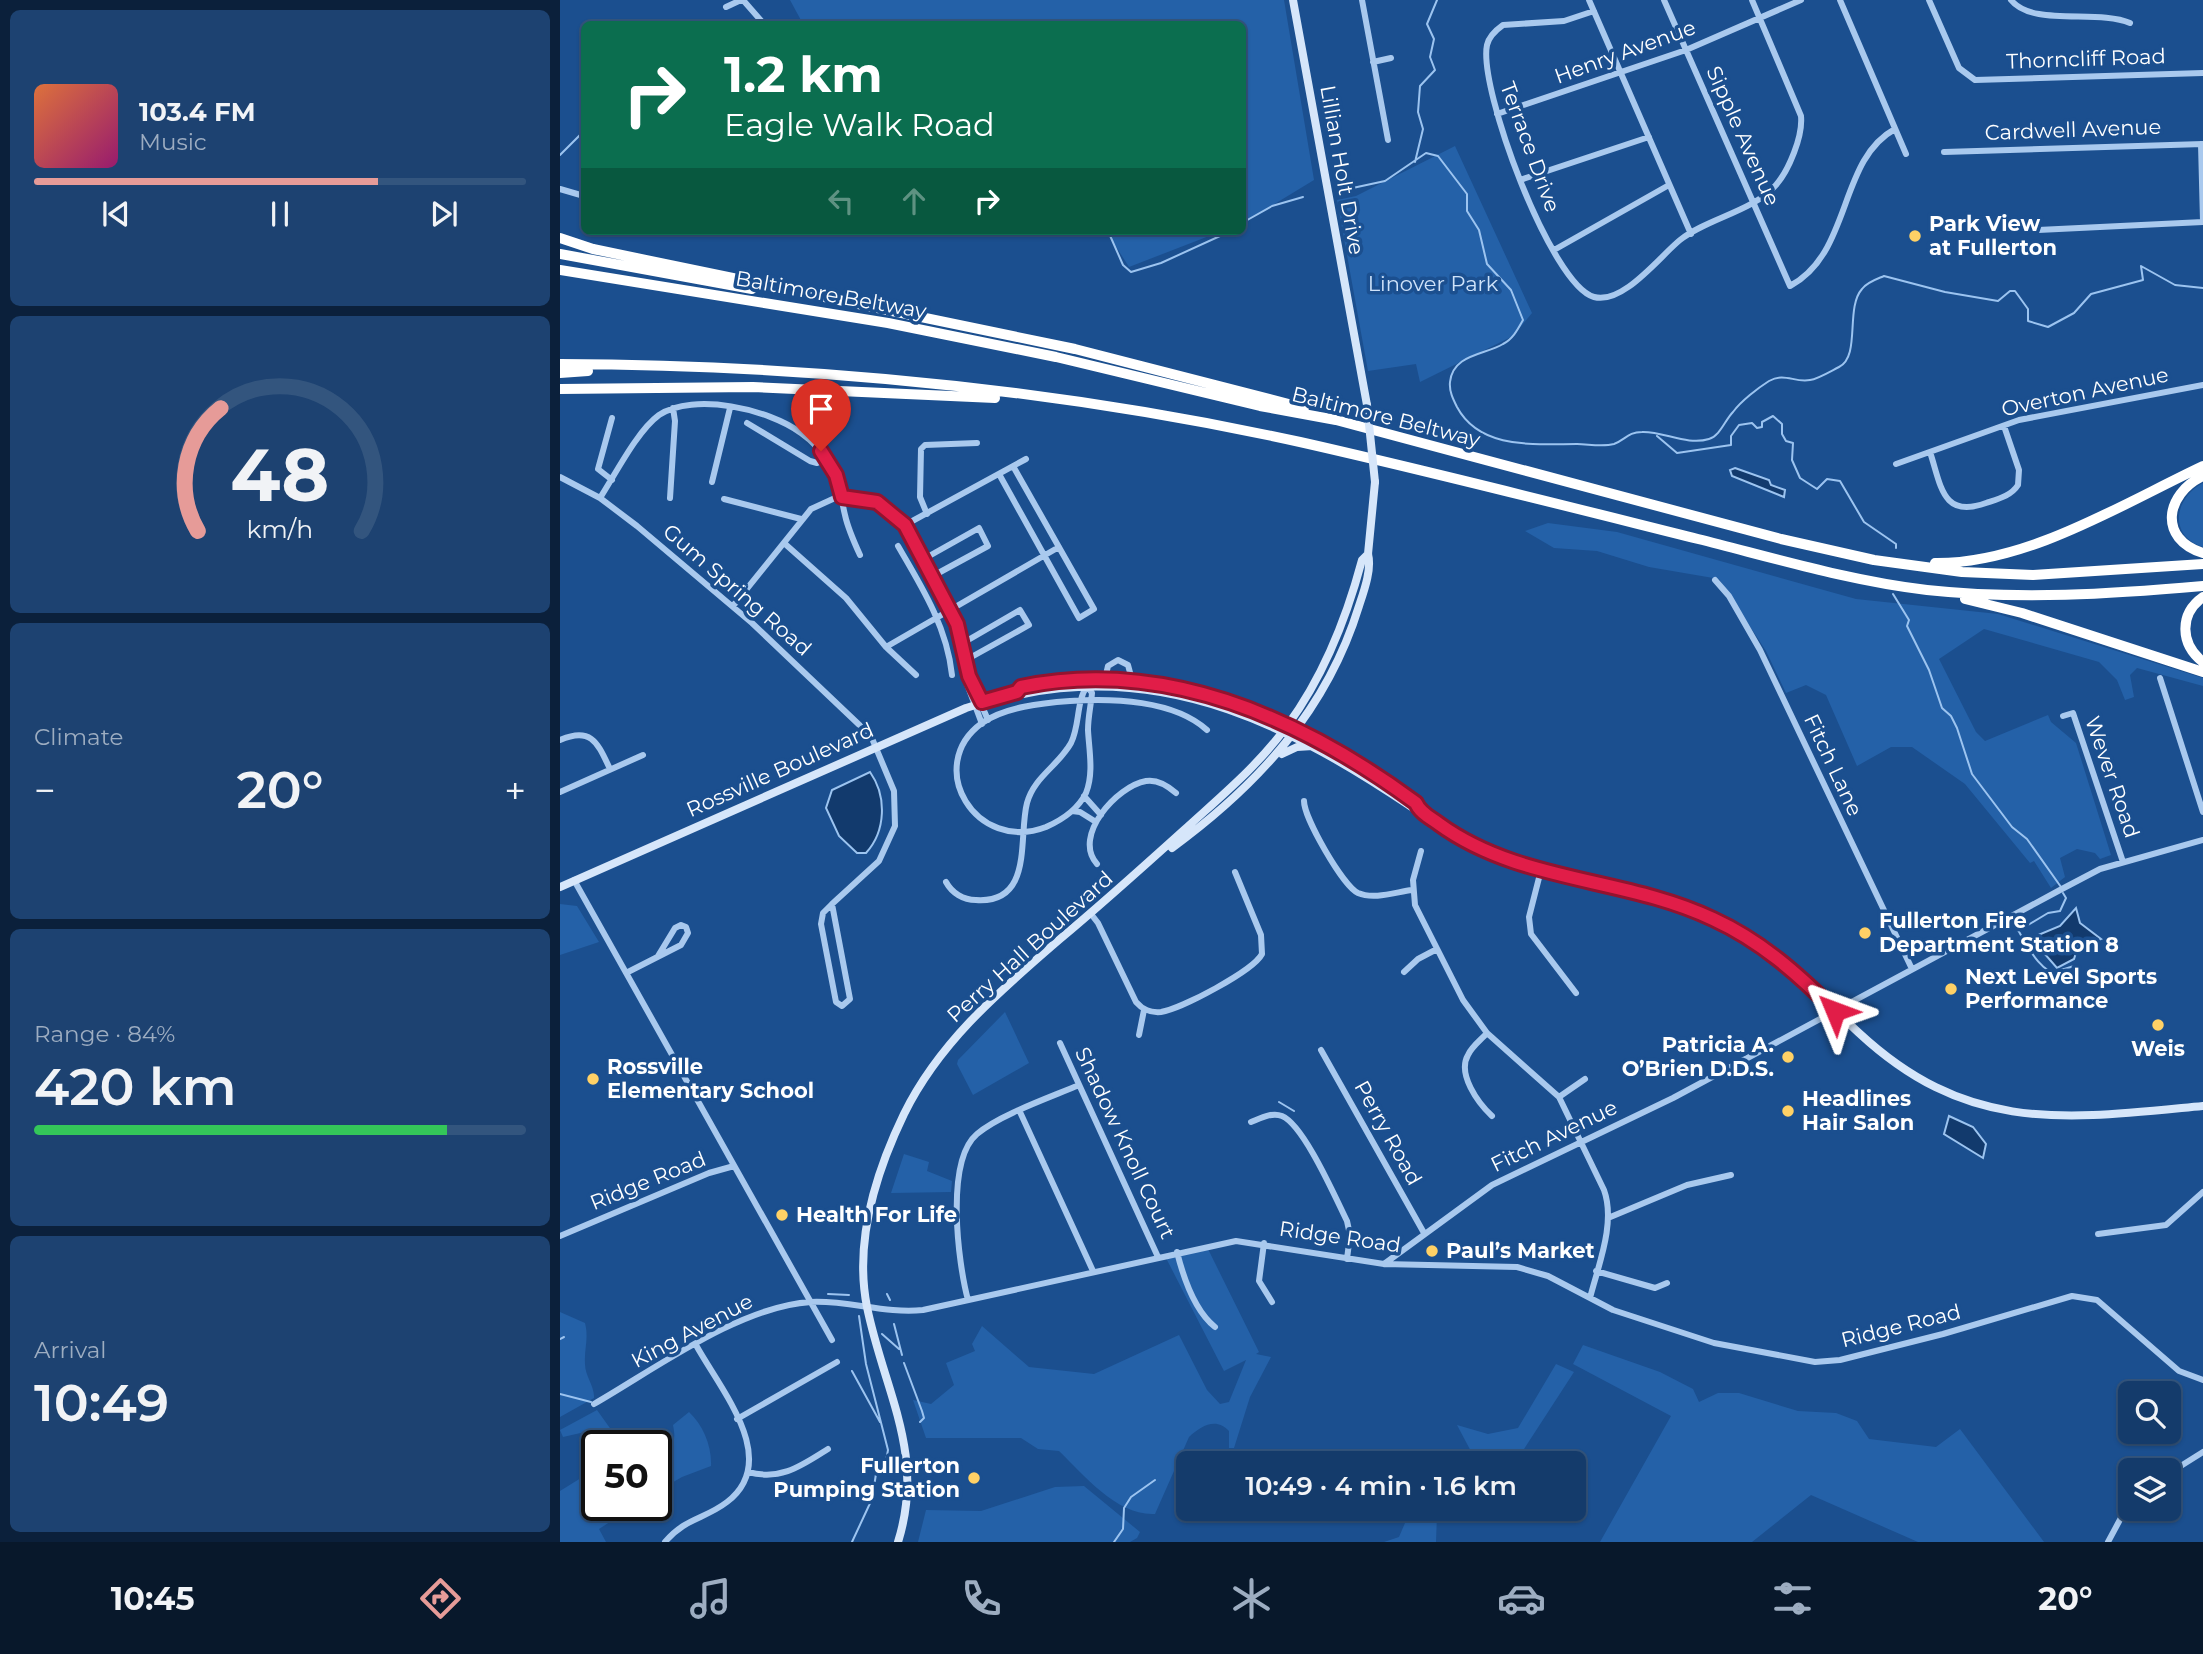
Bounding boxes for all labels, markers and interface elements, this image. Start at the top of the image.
street label: Henry Avenue [1551,14,1699,89]
street label: Thorncliff Road [2006,43,2166,74]
text: 1.2 km [724,45,883,104]
icon: right [609,49,700,140]
street label: Sipple Avenue [1702,62,1785,209]
street label: Terrace Drive [1495,78,1566,215]
street label: Lillian Holt Drive [1315,83,1370,257]
text: 103.4 FM [139,96,256,128]
text: Eagle Walk Road [724,105,995,144]
street label: Cardwell Avenue [1984,114,2162,145]
text: Music [139,128,207,156]
icon: left [822,182,860,220]
icon: ahead [895,182,933,220]
icon: right [968,182,1006,220]
icon: previous [97,195,135,233]
icon: pause [261,195,299,233]
icon: next [425,195,463,233]
place label: Park View at Fullerton [1929,211,2057,260]
marker: Park View at Fullerton [1907,228,1923,244]
street label: Baltimore Beltway [734,265,929,324]
park label: Linover Park [1368,271,1499,296]
street label: Overton Avenue [1999,362,2171,421]
pin [791,379,851,451]
street label: Baltimore Beltway [1289,381,1484,452]
icon: arrive [802,390,840,428]
text: 48 [231,431,329,519]
text: km/h [247,513,313,543]
street label: Gum Spring Road [658,518,817,661]
street label: Fitch Lane [1799,710,1868,820]
street label: Wever Road [2080,713,2145,841]
street label: Rossville Boulevard [682,717,877,822]
text: Climate [34,723,123,751]
text: 20° [236,758,324,821]
text: − [34,767,56,814]
text: + [504,767,526,814]
street label: Perry Hall Boulevard [942,866,1118,1028]
place label: Fullerton Fire Department Station 8 [1879,908,2119,957]
marker: Fullerton Fire Department Station 8 [1857,925,1873,941]
place label: Next Level Sports Performance [1965,964,2157,1013]
position arrow [1798,974,1872,1048]
marker: Next Level Sports Performance [1943,981,1959,997]
marker: Weis [2150,1017,2166,1033]
text: Range · 84% [34,1020,175,1048]
place label: Patricia A. O’Brien D.D.S. [1622,1032,1774,1081]
place label: Weis [2131,1036,2185,1061]
street label: Shadow Knoll Court [1070,1043,1181,1243]
marker: Patricia A. O’Brien D.D.S. [1780,1049,1796,1065]
place label: Rossville Elementary School [607,1054,814,1103]
text: 420 km [34,1055,236,1118]
marker: Rossville Elementary School [585,1071,601,1087]
street label: Perry Road [1349,1076,1427,1189]
place label: Headlines Hair Salon [1802,1086,1914,1135]
street label: Fitch Avenue [1487,1094,1621,1177]
marker: Headlines Hair Salon [1780,1103,1796,1119]
street label: Ridge Road [586,1146,709,1215]
place label: Health For Life [796,1202,957,1227]
marker: Health For Life [774,1207,790,1223]
street label: Ridge Road [1278,1216,1402,1257]
place label: Paul’s Market [1446,1238,1595,1263]
marker: Paul’s Market [1424,1243,1440,1259]
street label: King Avenue [627,1288,757,1373]
street label: Ridge Road [1838,1299,1963,1352]
text: Arrival [34,1336,107,1364]
text: 10:49 [34,1371,169,1434]
map controls [2118,1381,2181,1521]
button: search [2118,1381,2181,1444]
speed limit sign: 50 [581,1430,672,1521]
place label: Fullerton Pumping Station [773,1453,960,1502]
button: layers [2118,1458,2181,1521]
marker: Fullerton Pumping Station [966,1470,982,1486]
text: 10:49 · 4 min · 1.6 km [1245,1470,1517,1502]
icon: directions [416,1574,465,1623]
icon: music [686,1574,735,1623]
icon: phone [957,1574,1006,1623]
icon: climate [1227,1574,1276,1623]
icon: car [1497,1574,1546,1623]
icon: filters [1768,1574,1817,1623]
text: 10:45 [111,1579,194,1618]
text: 20° [2038,1579,2092,1618]

